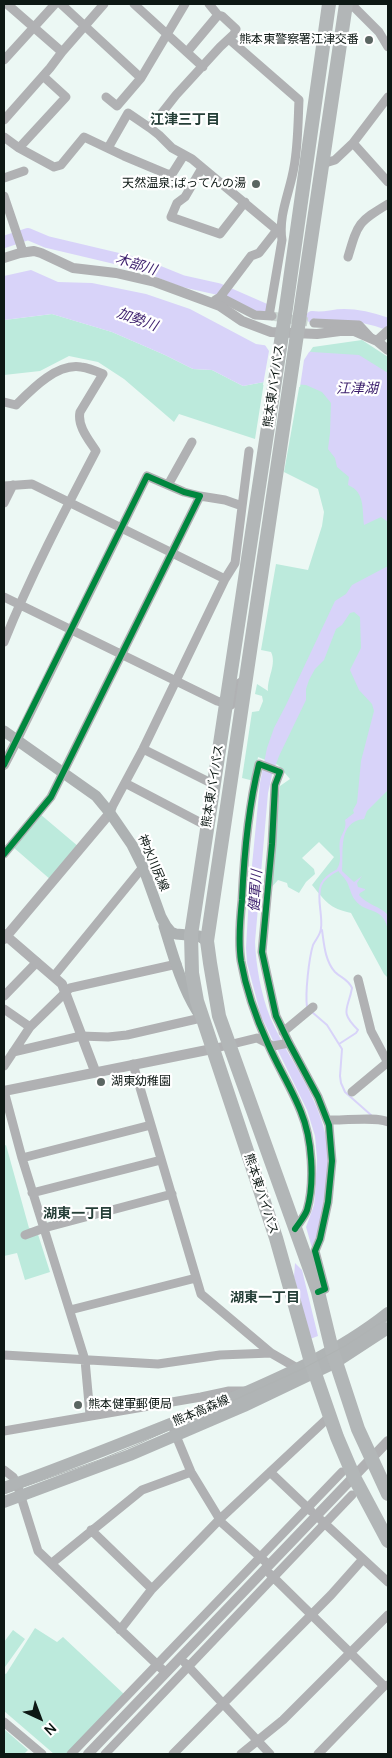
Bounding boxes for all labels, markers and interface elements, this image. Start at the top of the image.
place label: 熊本東警察署江津交番 [239,33,359,47]
marker: 熊本東警察署江津交番 [363,34,375,46]
district label: 江津三丁目 [150,112,220,128]
place label: 天然温泉;ばってんの湯 [122,177,246,191]
marker: 天然温泉;ばってんの湯 [250,178,262,190]
water label: 木部川 [113,251,159,279]
water label: 加勢川 [114,305,160,335]
street label: 熊本東バイパス [261,343,287,429]
water label: 江津湖 [336,381,378,397]
street label: 熊本東バイパス [199,743,227,829]
street label: 神水川尻線 [135,833,171,893]
water label: 健軍川 [246,869,266,913]
place label: 湖東幼稚園 [111,1075,171,1089]
marker: 湖東幼稚園 [95,1076,107,1088]
street label: 熊本東バイパス [241,1152,281,1236]
district label: 湖東一丁目 [43,1206,113,1222]
district label: 湖東一丁目 [230,1290,300,1306]
street label: 熊本高森線 [171,1393,231,1429]
place label: 熊本健軍郵便局 [88,1398,172,1412]
marker: 熊本健軍郵便局 [72,1399,84,1411]
north arrow [15,1693,65,1743]
text: N [40,1719,61,1740]

